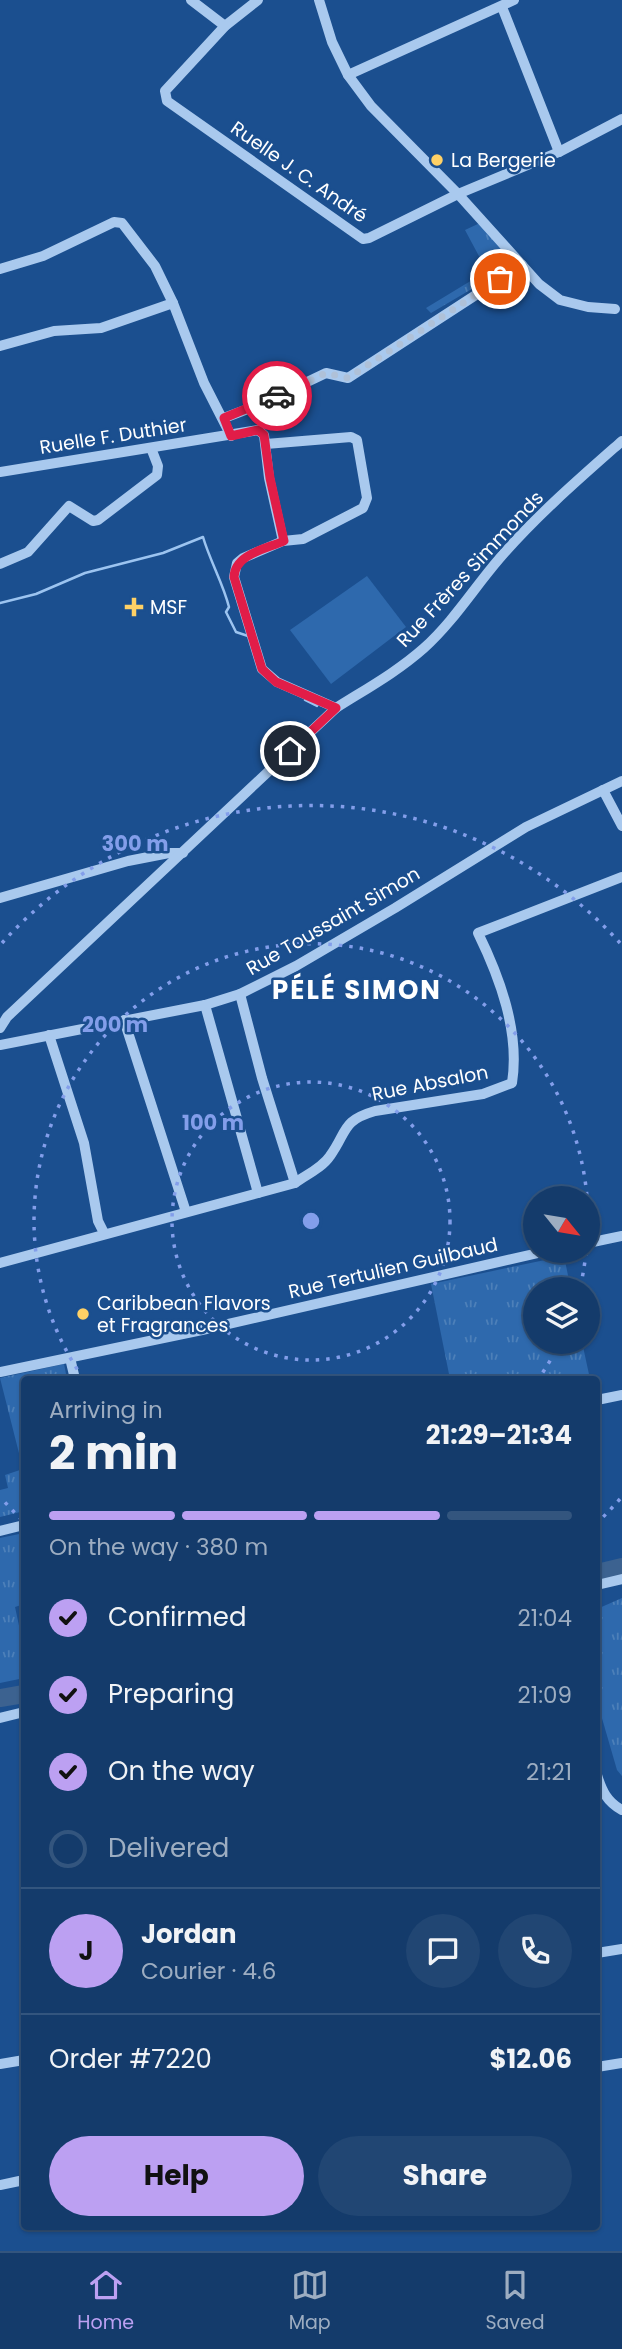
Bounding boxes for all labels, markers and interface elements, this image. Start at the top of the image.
street label: Ruelle J. C. André [225,115,373,229]
place label: La Bergerie [451,147,556,174]
marker: La Bergerie [429,152,445,168]
pin [470,249,530,309]
icon: bag [481,260,519,298]
courier [242,361,312,431]
icon: car [258,377,296,415]
street label: Ruelle F. Duthier [38,411,188,461]
street label: Rue Frères Simmonds [390,485,550,653]
place label: MSF [150,594,187,621]
marker: MSF [124,597,144,617]
pin [260,721,320,781]
icon: home [271,732,309,770]
text: 300 m [102,829,168,858]
street label: Rue Toussaint Simon [241,860,425,982]
district label: PÉLÉ SIMON [272,972,442,1008]
text: 200 m [82,1010,148,1039]
street label: Rue Absalon [370,1058,490,1108]
text: 100 m [182,1108,244,1137]
north arrow [523,1186,600,1264]
map controls [523,1186,600,1354]
centre of rings [299,1209,323,1233]
street label: Rue Tertulien Guilbaud [286,1231,500,1305]
button: layers [523,1277,600,1354]
place label: Caribbean Flavors et Fragrances [97,1290,271,1339]
marker: Caribbean Flavors et Fragrances [75,1306,91,1322]
text: Arriving in [49,1394,163,1426]
text: 21:29–21:34 [426,1417,572,1453]
text: 2 min [49,1421,178,1485]
text: On the way · 380 m [49,1531,268,1563]
icon: check [49,1599,87,1637]
text: Confirmed [108,1599,246,1635]
text: 21:04 [518,1602,572,1634]
icon: check [49,1676,87,1714]
text: Preparing [108,1676,234,1712]
text: 21:09 [518,1679,572,1711]
icon: check [49,1753,87,1791]
text: On the way [108,1753,255,1789]
text: 21:21 [526,1756,572,1788]
text: Delivered [108,1830,229,1866]
button: chat [406,1914,480,1988]
button: phone [498,1914,572,1988]
text: Jordan [141,1916,237,1952]
text: J [78,1933,94,1969]
text: Courier · 4.6 [141,1955,276,1987]
text: Order #7220 [49,2041,212,2077]
text: $12.06 [489,2041,572,2077]
button: Help [49,2136,304,2216]
button: Share [318,2136,572,2216]
tab: Home [77,2266,134,2337]
tab: Map [289,2266,331,2337]
tab: Saved [485,2266,545,2337]

